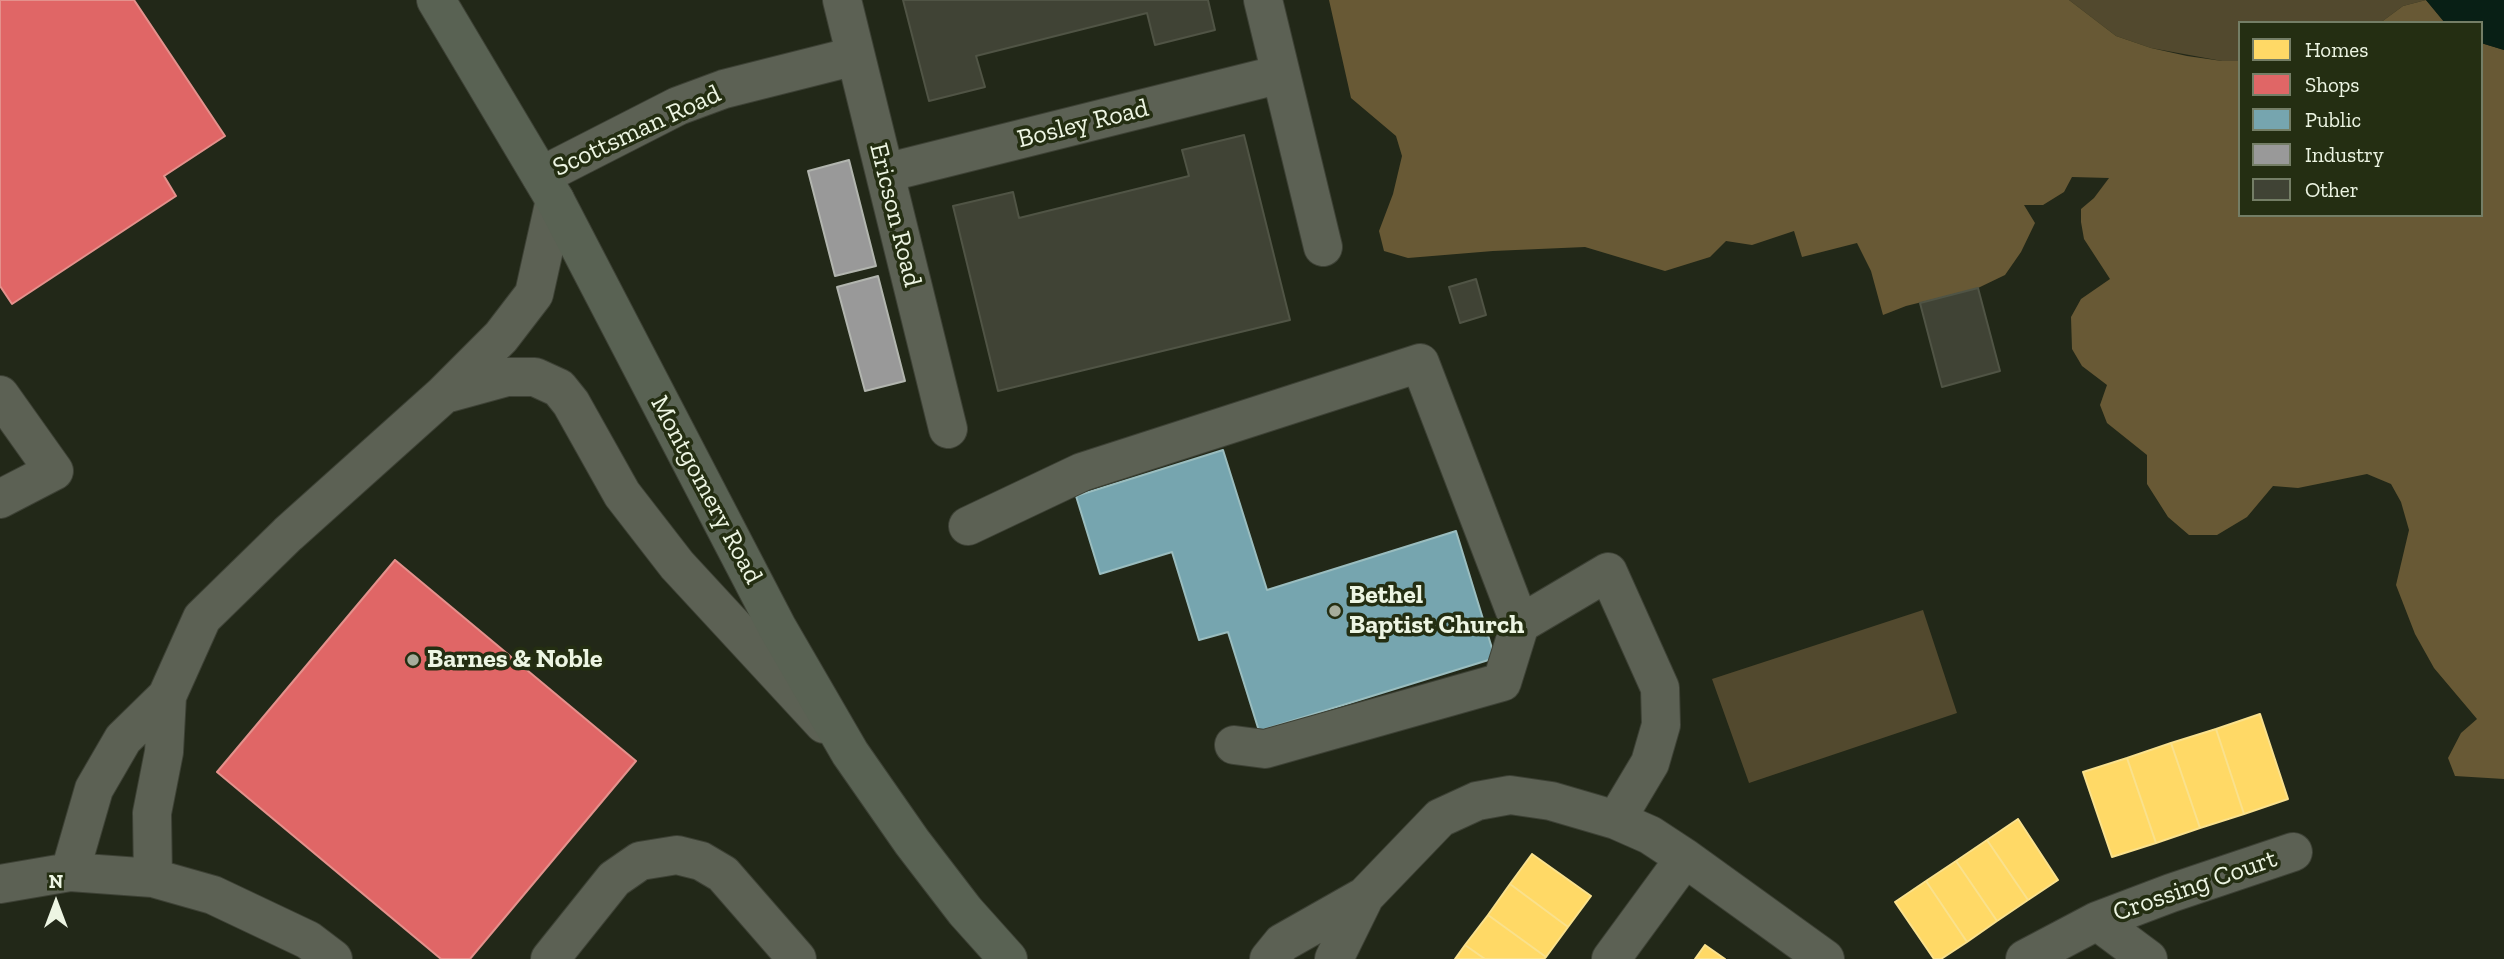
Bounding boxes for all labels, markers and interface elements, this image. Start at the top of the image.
legend [2238,21,2483,217]
text: Homes [2305,37,2368,62]
text: Shops [2305,72,2359,97]
street label: Scottsman Road [548,78,726,184]
street label: Bosley Road [1014,93,1152,155]
text: Public [2305,107,2361,132]
street label: Ericson Road [862,140,928,290]
text: Industry [2305,142,2384,167]
text: Other [2305,177,2359,202]
street label: Montgomery Road [643,391,769,589]
place label: Bethel Baptist Church [1349,580,1524,642]
marker: Bethel Baptist Church [1327,603,1343,619]
place label: Barnes & Noble [427,644,603,676]
marker: Barnes & Noble [405,652,421,668]
street label: Crossing Court [2109,843,2281,929]
north arrow [21,868,91,938]
text: N [49,870,63,893]

